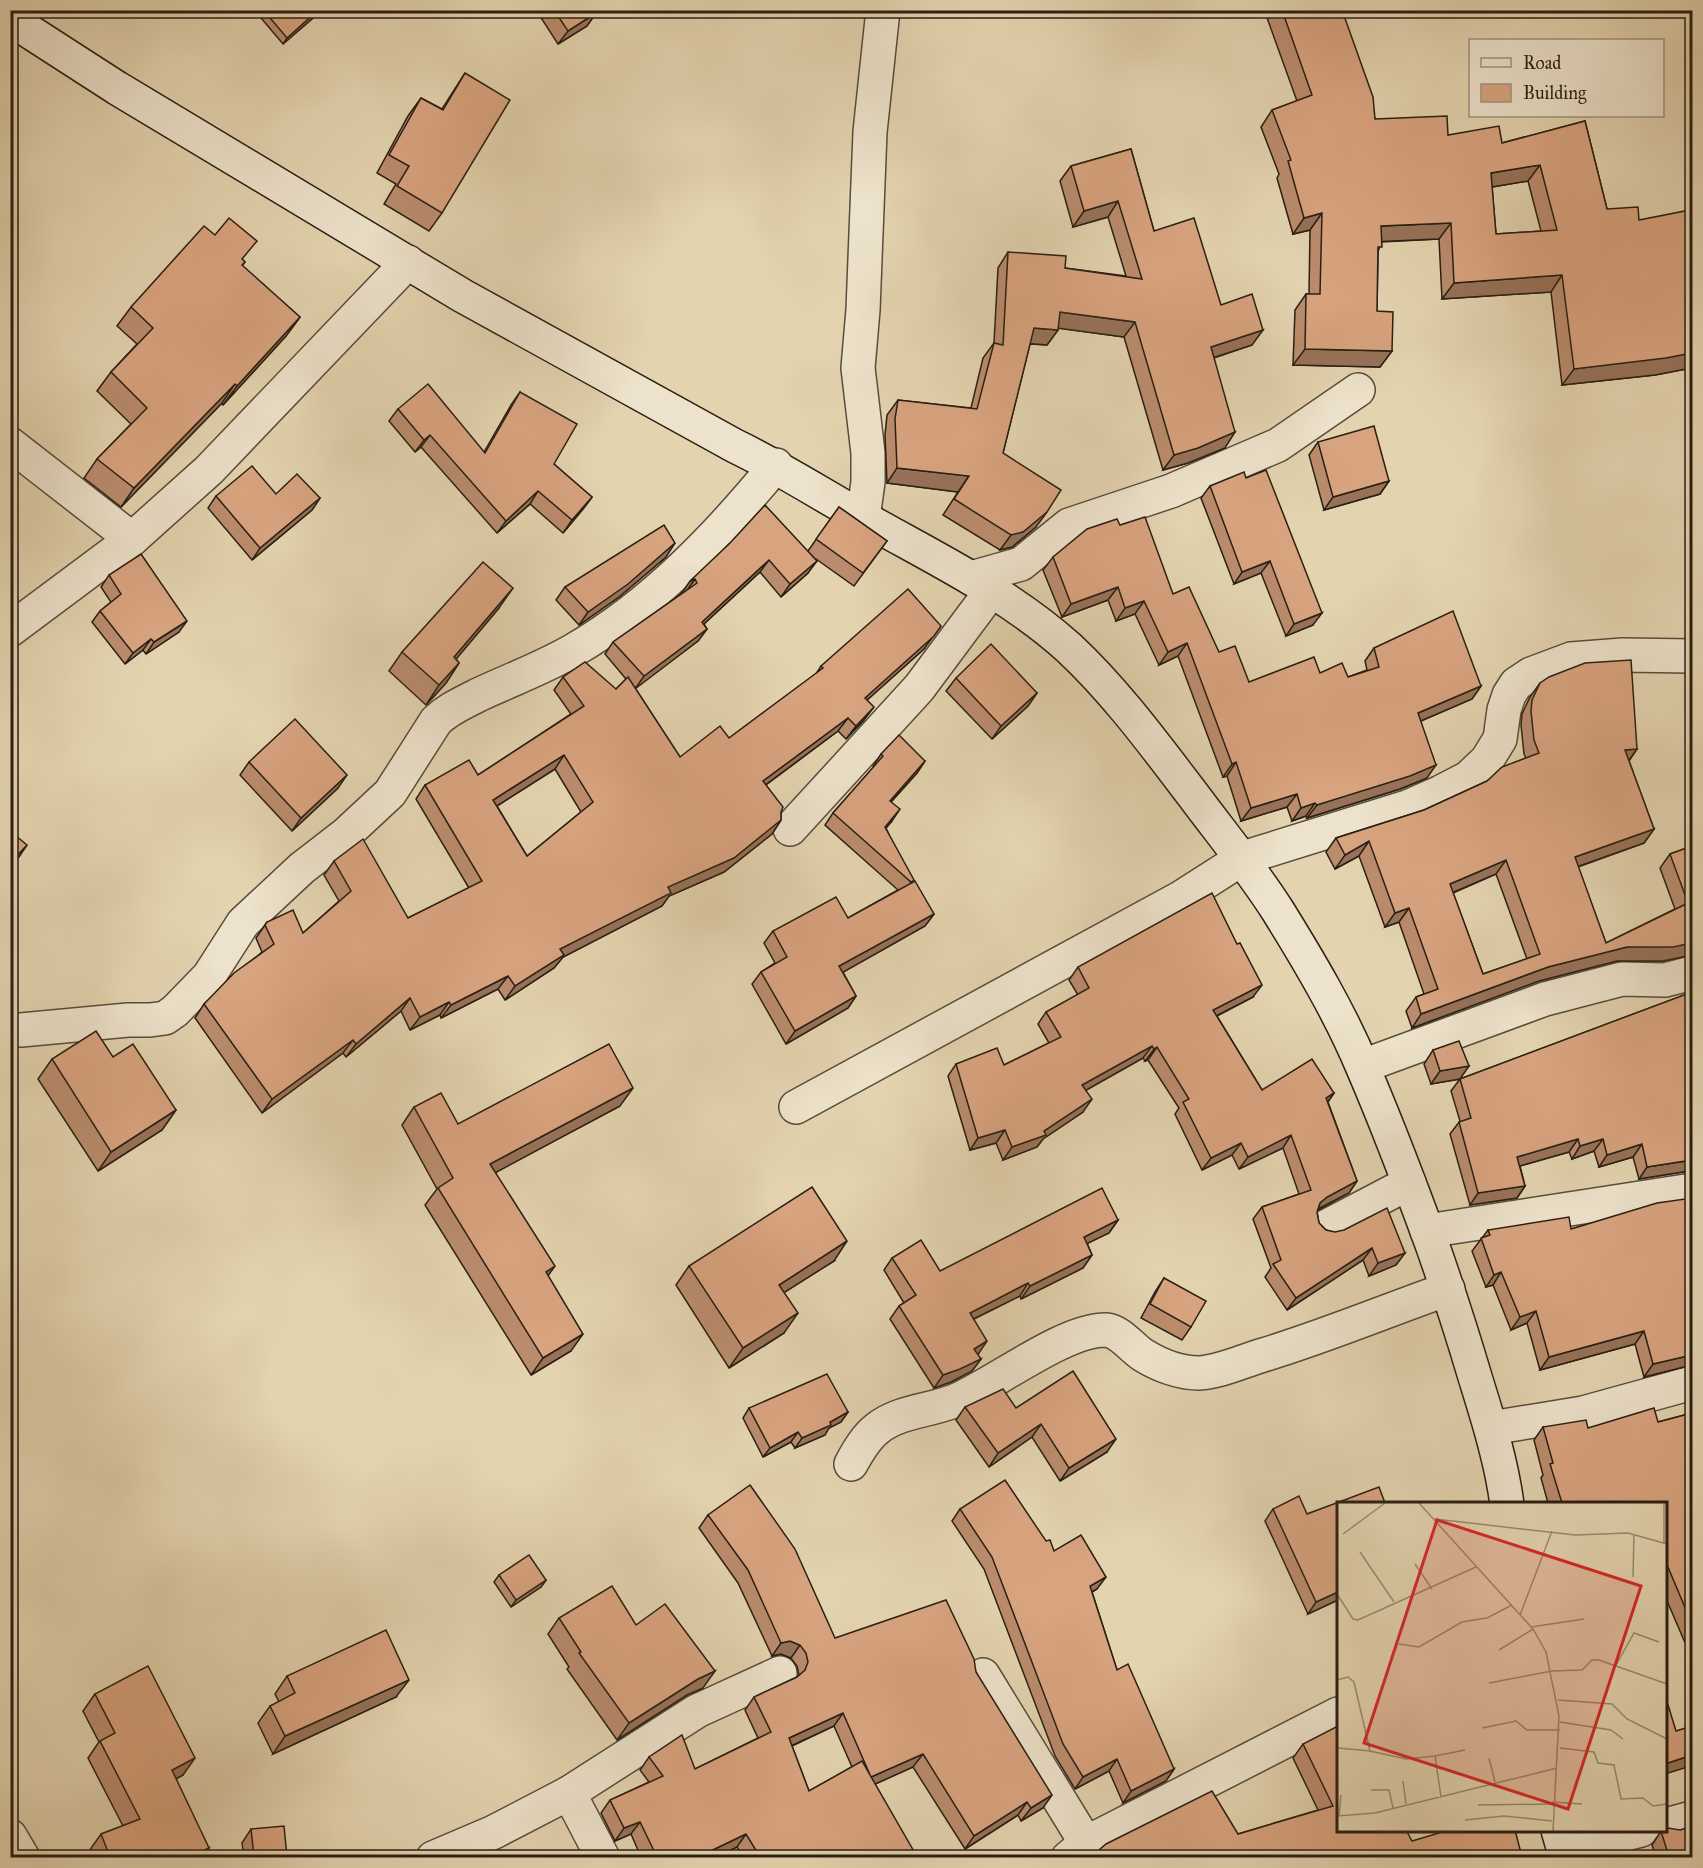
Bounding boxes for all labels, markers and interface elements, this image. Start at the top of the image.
legend [1469,39,1664,117]
text: Road [1523,52,1561,74]
text: Building [1523,82,1587,105]
inset map [1337,1502,1667,1832]

